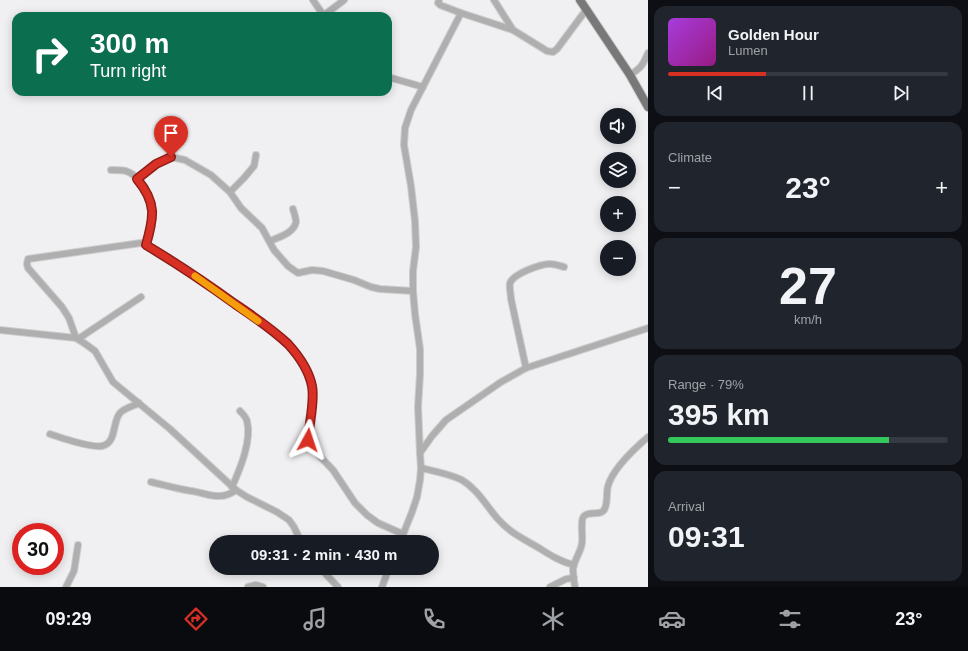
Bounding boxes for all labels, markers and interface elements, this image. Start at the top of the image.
text: Golden Hour [728,26,819,43]
icon: right [24,28,76,80]
text: 300 m [90,28,169,59]
text: Lumen [728,43,768,58]
text: Turn right [90,61,166,81]
icon: previous [704,82,726,104]
icon: pause [797,82,819,104]
icon: next [890,82,912,104]
map controls [600,108,636,276]
button: sound [600,108,636,144]
pin [154,116,188,157]
icon: arrive [160,122,182,144]
text: Climate [668,150,712,165]
button: layers [600,152,636,188]
text: 23° [785,171,831,204]
text: − [668,175,681,200]
text: + [935,175,948,200]
button: + [600,196,636,232]
button: − [600,240,636,276]
text: 27 [779,257,837,315]
text: km/h [794,312,822,327]
text: Range · 79% [668,377,744,392]
text: 395 km [668,398,770,431]
position arrow [287,419,329,461]
text: Arrival [668,499,705,514]
text: 09:31 [668,520,745,553]
speed limit sign: 30 [12,523,64,575]
text: 09:31 · 2 min · 430 m [251,546,397,563]
icon: directions [182,605,210,633]
icon: music [301,605,329,633]
icon: phone [420,605,448,633]
icon: climate [539,605,567,633]
icon: car [658,605,686,633]
icon: filters [776,605,804,633]
text: 09:29 [45,609,91,629]
text: 23° [895,609,922,629]

